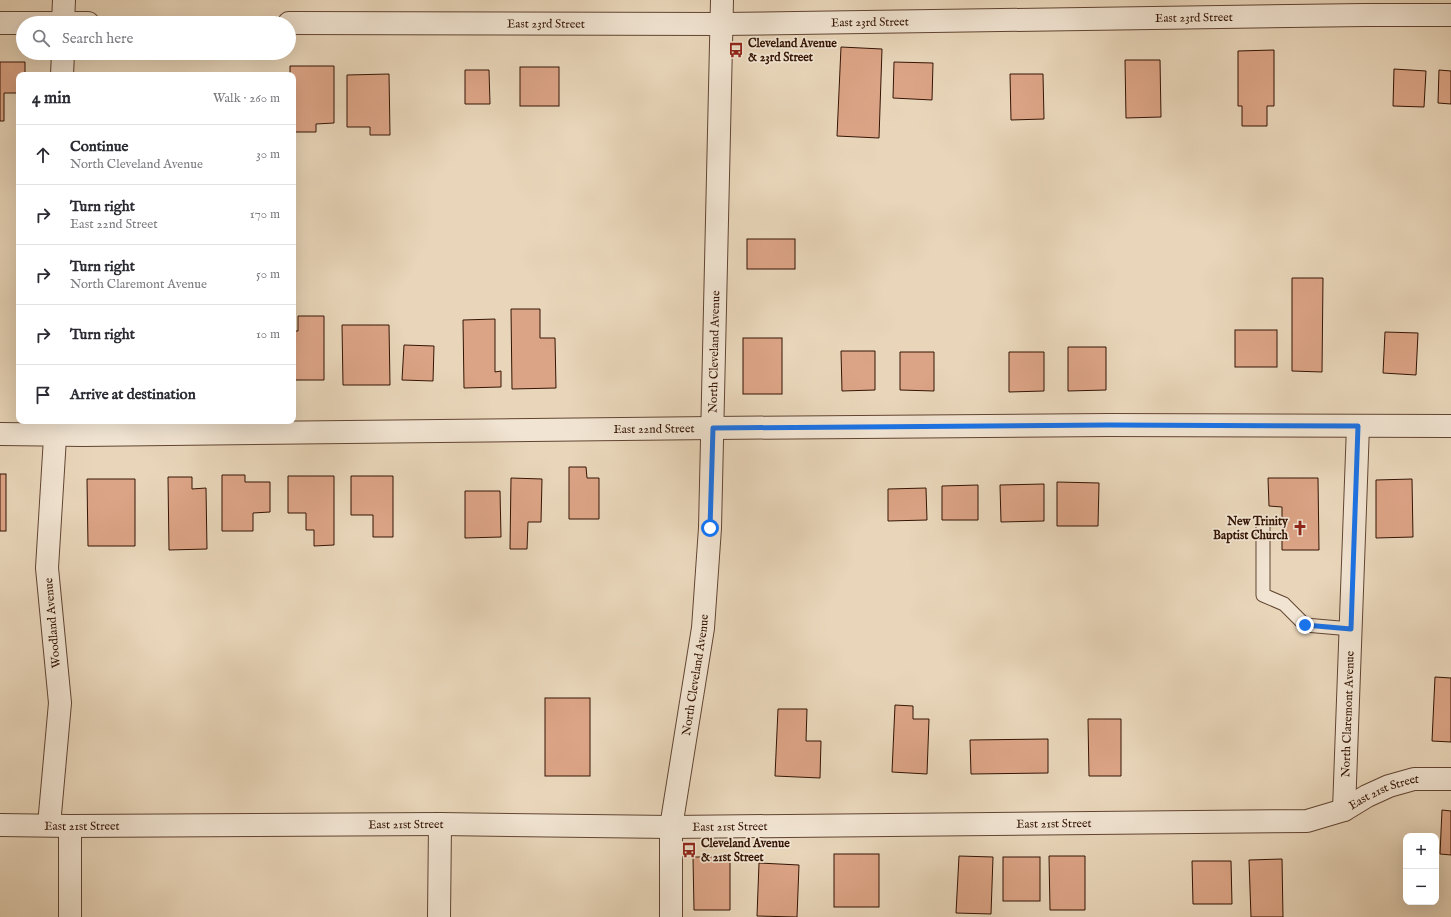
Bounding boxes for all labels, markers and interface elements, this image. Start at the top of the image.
street label: East 23rd Street [1155,10,1233,26]
street label: East 23rd Street [831,14,909,30]
search box [16,16,296,60]
street label: East 23rd Street [507,17,585,32]
icon: search [30,27,52,49]
text: Search here [62,29,133,48]
place label: Cleveland Avenue & 23rd Street [748,36,837,65]
bus stop icon: Cleveland Avenue & 23rd Street [727,41,745,59]
text: 4 min [32,88,71,109]
text: Walk · 260 m [213,90,280,107]
text: Continue [70,137,128,156]
icon: ahead [32,144,54,166]
text: 30 m [256,146,280,163]
text: North Cleveland Avenue [70,156,203,173]
text: Turn right [70,197,135,216]
icon: right [32,204,54,226]
text: 170 m [250,206,280,223]
text: East 22nd Street [70,216,158,233]
text: Turn right [70,257,135,276]
icon: right [32,264,54,286]
text: 50 m [256,266,280,283]
text: North Claremont Avenue [70,276,207,293]
street label: North Cleveland Avenue [706,290,723,413]
icon: right [32,324,54,346]
text: Turn right [70,325,135,344]
text: 10 m [256,326,280,343]
icon: arrive [32,384,54,406]
text: Arrive at destination [70,385,196,404]
street label: East 22nd Street [613,421,695,437]
place label: New Trinity Baptist Church [1213,514,1289,544]
route start [701,519,719,537]
church icon: New Trinity Baptist Church [1291,519,1309,537]
street label: Woodland Avenue [41,577,64,669]
street label: North Cleveland Avenue [679,613,712,737]
route end [1296,616,1314,634]
street label: North Claremont Avenue [1338,650,1358,778]
street label: East 21st Street [1346,772,1419,813]
street label: East 21st Street [1016,816,1092,832]
street label: East 21st Street [368,817,444,832]
street label: East 21st Street [44,819,120,834]
street label: East 21st Street [692,819,768,835]
map controls [1403,833,1439,905]
button: + [1403,833,1439,869]
place label: Cleveland Avenue & 21st Street [701,836,790,865]
bus stop icon: Cleveland Avenue & 21st Street [680,841,698,859]
button: − [1403,869,1439,905]

